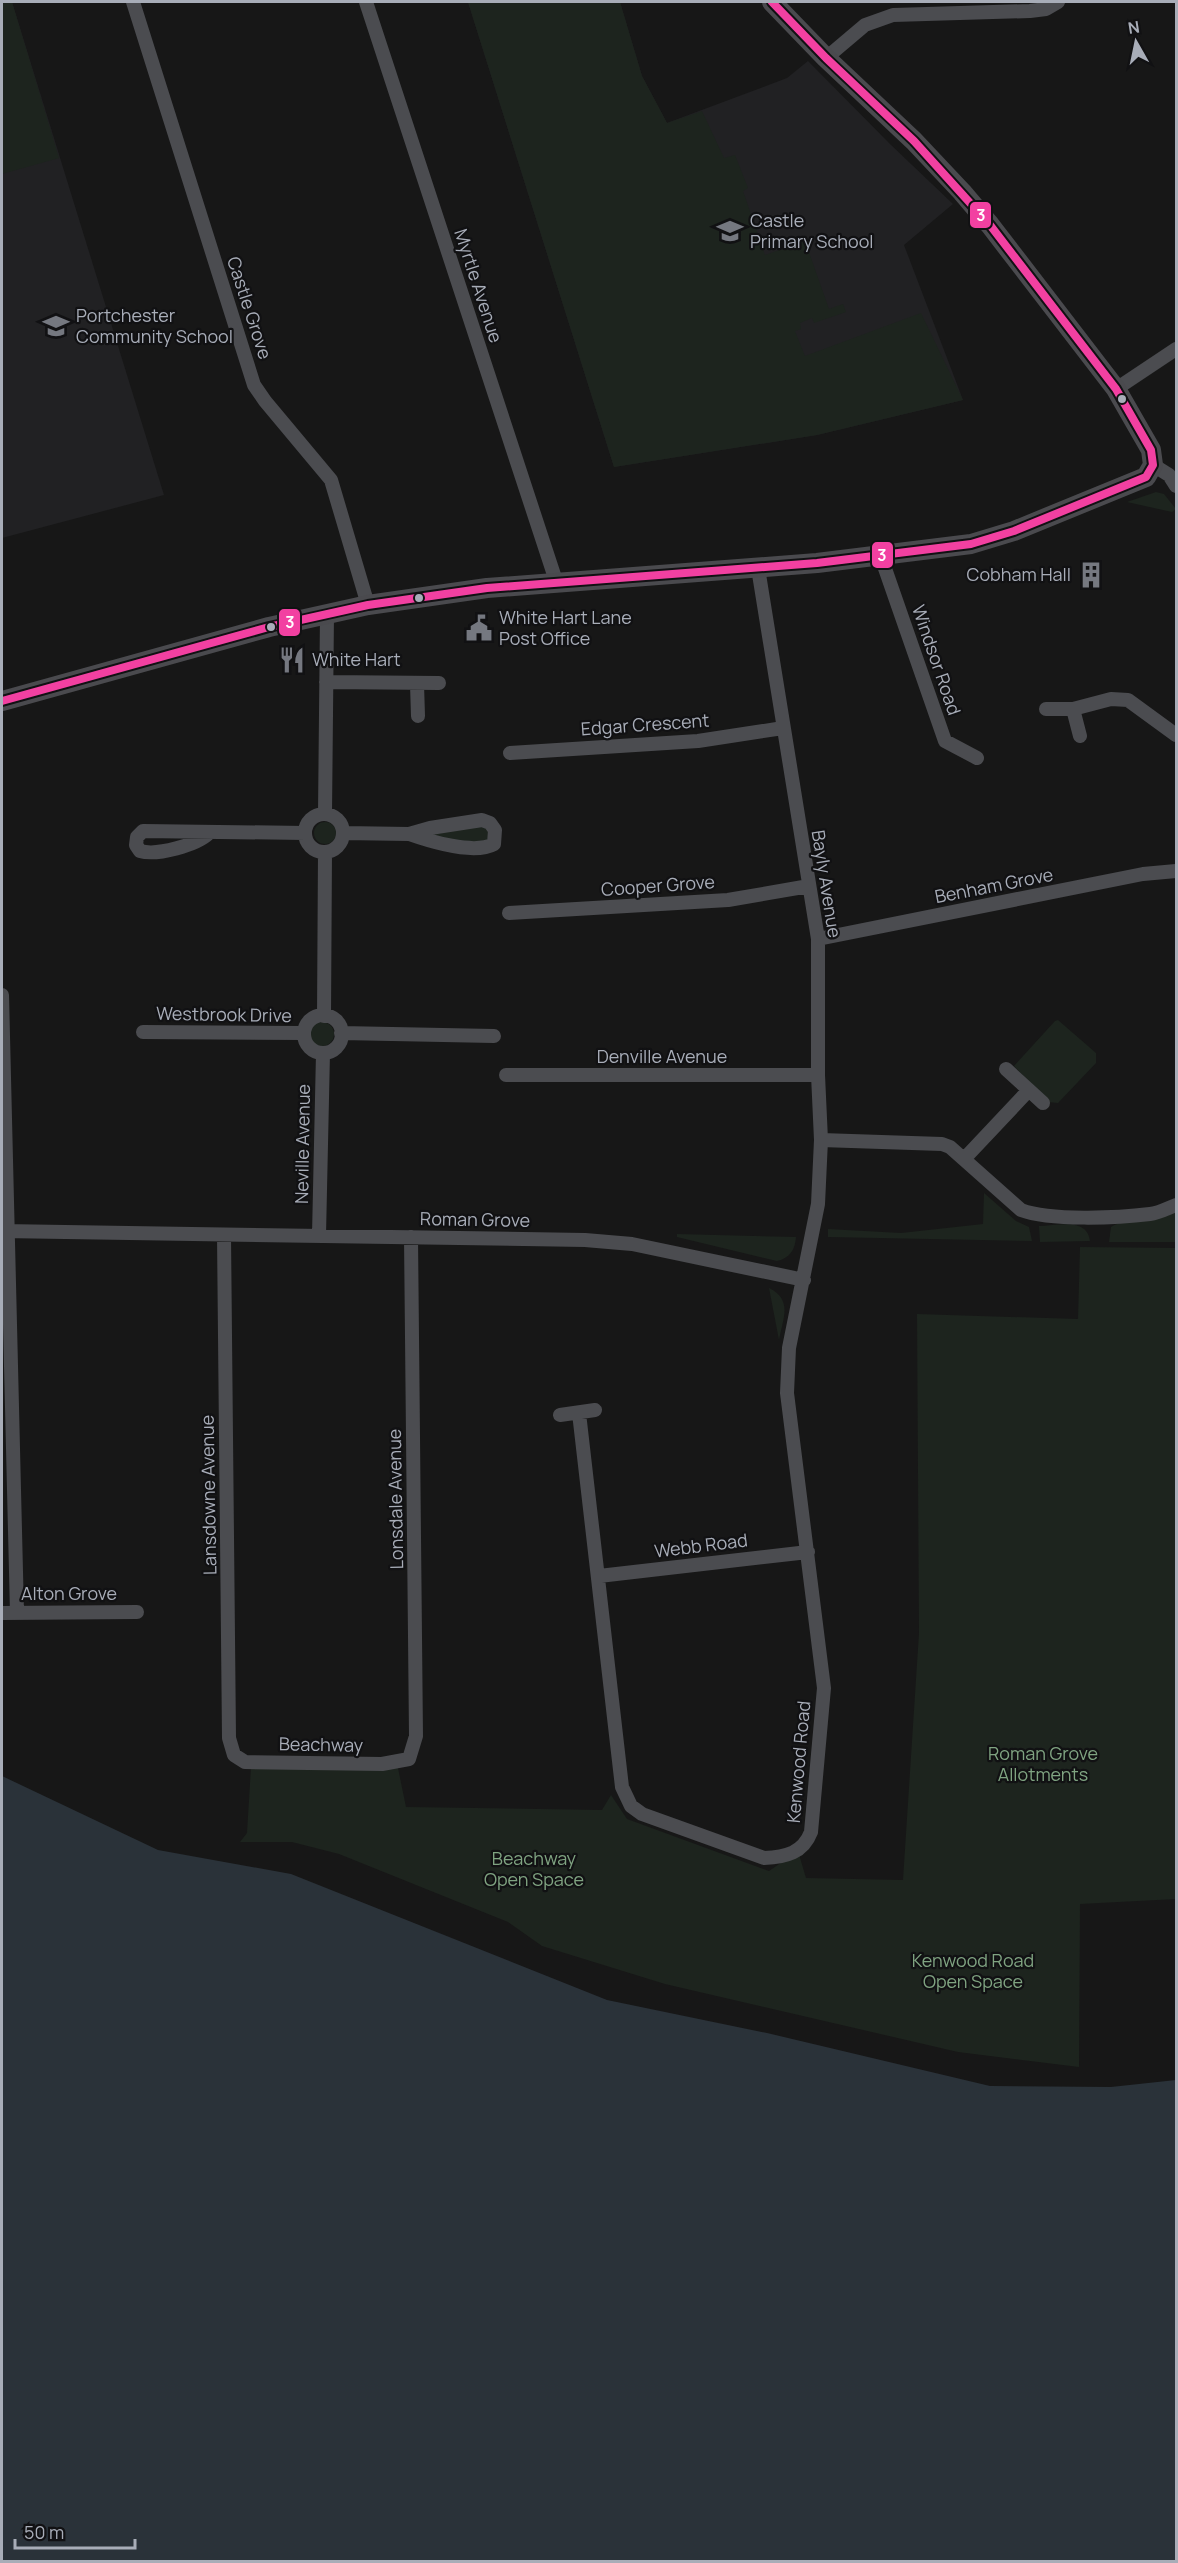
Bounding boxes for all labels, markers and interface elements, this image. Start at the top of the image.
north arrow [1106,12,1166,72]
text: N [1126,15,1141,39]
line badge: 3 [969,201,992,229]
text: 3 [976,204,986,226]
place label: Castle Primary School [750,208,874,253]
school or university icon: Castle Primary School [715,216,745,246]
street label: Myrtle Avenue [449,226,509,346]
street label: Castle Grove [222,253,278,362]
place label: Portchester Community School [76,303,233,348]
school or university icon: Portchester Community School [41,311,71,341]
unlabelled marker [1116,393,1128,405]
line badge: 3 [871,541,894,569]
text: 3 [877,544,887,566]
building icon: Cobham Hall [1076,560,1106,590]
place label: Cobham Hall [967,562,1071,586]
unlabelled marker [413,592,425,604]
street label: Windsor Road [907,601,967,718]
place label: White Hart Lane Post Office [499,605,632,650]
line badge: 3 [278,608,301,637]
text: 3 [285,611,295,633]
public building icon: White Hart Lane Post Office [464,613,494,643]
unlabelled marker [265,621,277,633]
restaurant icon: White Hart [277,645,307,675]
place label: White Hart [312,647,401,671]
street label: Edgar Crescent [580,708,710,740]
street label: Bayly Avenue [807,828,847,940]
street label: Benham Grove [933,862,1055,908]
street label: Cooper Grove [600,869,716,901]
street label: Westbrook Drive [156,1001,292,1027]
street label: Denville Avenue [597,1044,727,1068]
street label: Neville Avenue [289,1084,315,1204]
street label: Roman Grove [420,1206,530,1232]
street label: Lansdowne Avenue [195,1415,221,1575]
street label: Lonsdale Avenue [382,1429,408,1570]
street label: Webb Road [653,1527,749,1563]
street label: Alton Grove [21,1581,117,1605]
street label: Kenwood Road [781,1700,815,1824]
street label: Beachway [279,1731,364,1757]
park label: Roman Grove Allotments [988,1741,1098,1786]
park label: Beachway Open Space [484,1846,584,1891]
park label: Kenwood Road Open Space [912,1948,1034,1993]
scale bar [15,2512,135,2550]
text: 50 m [24,2520,64,2544]

